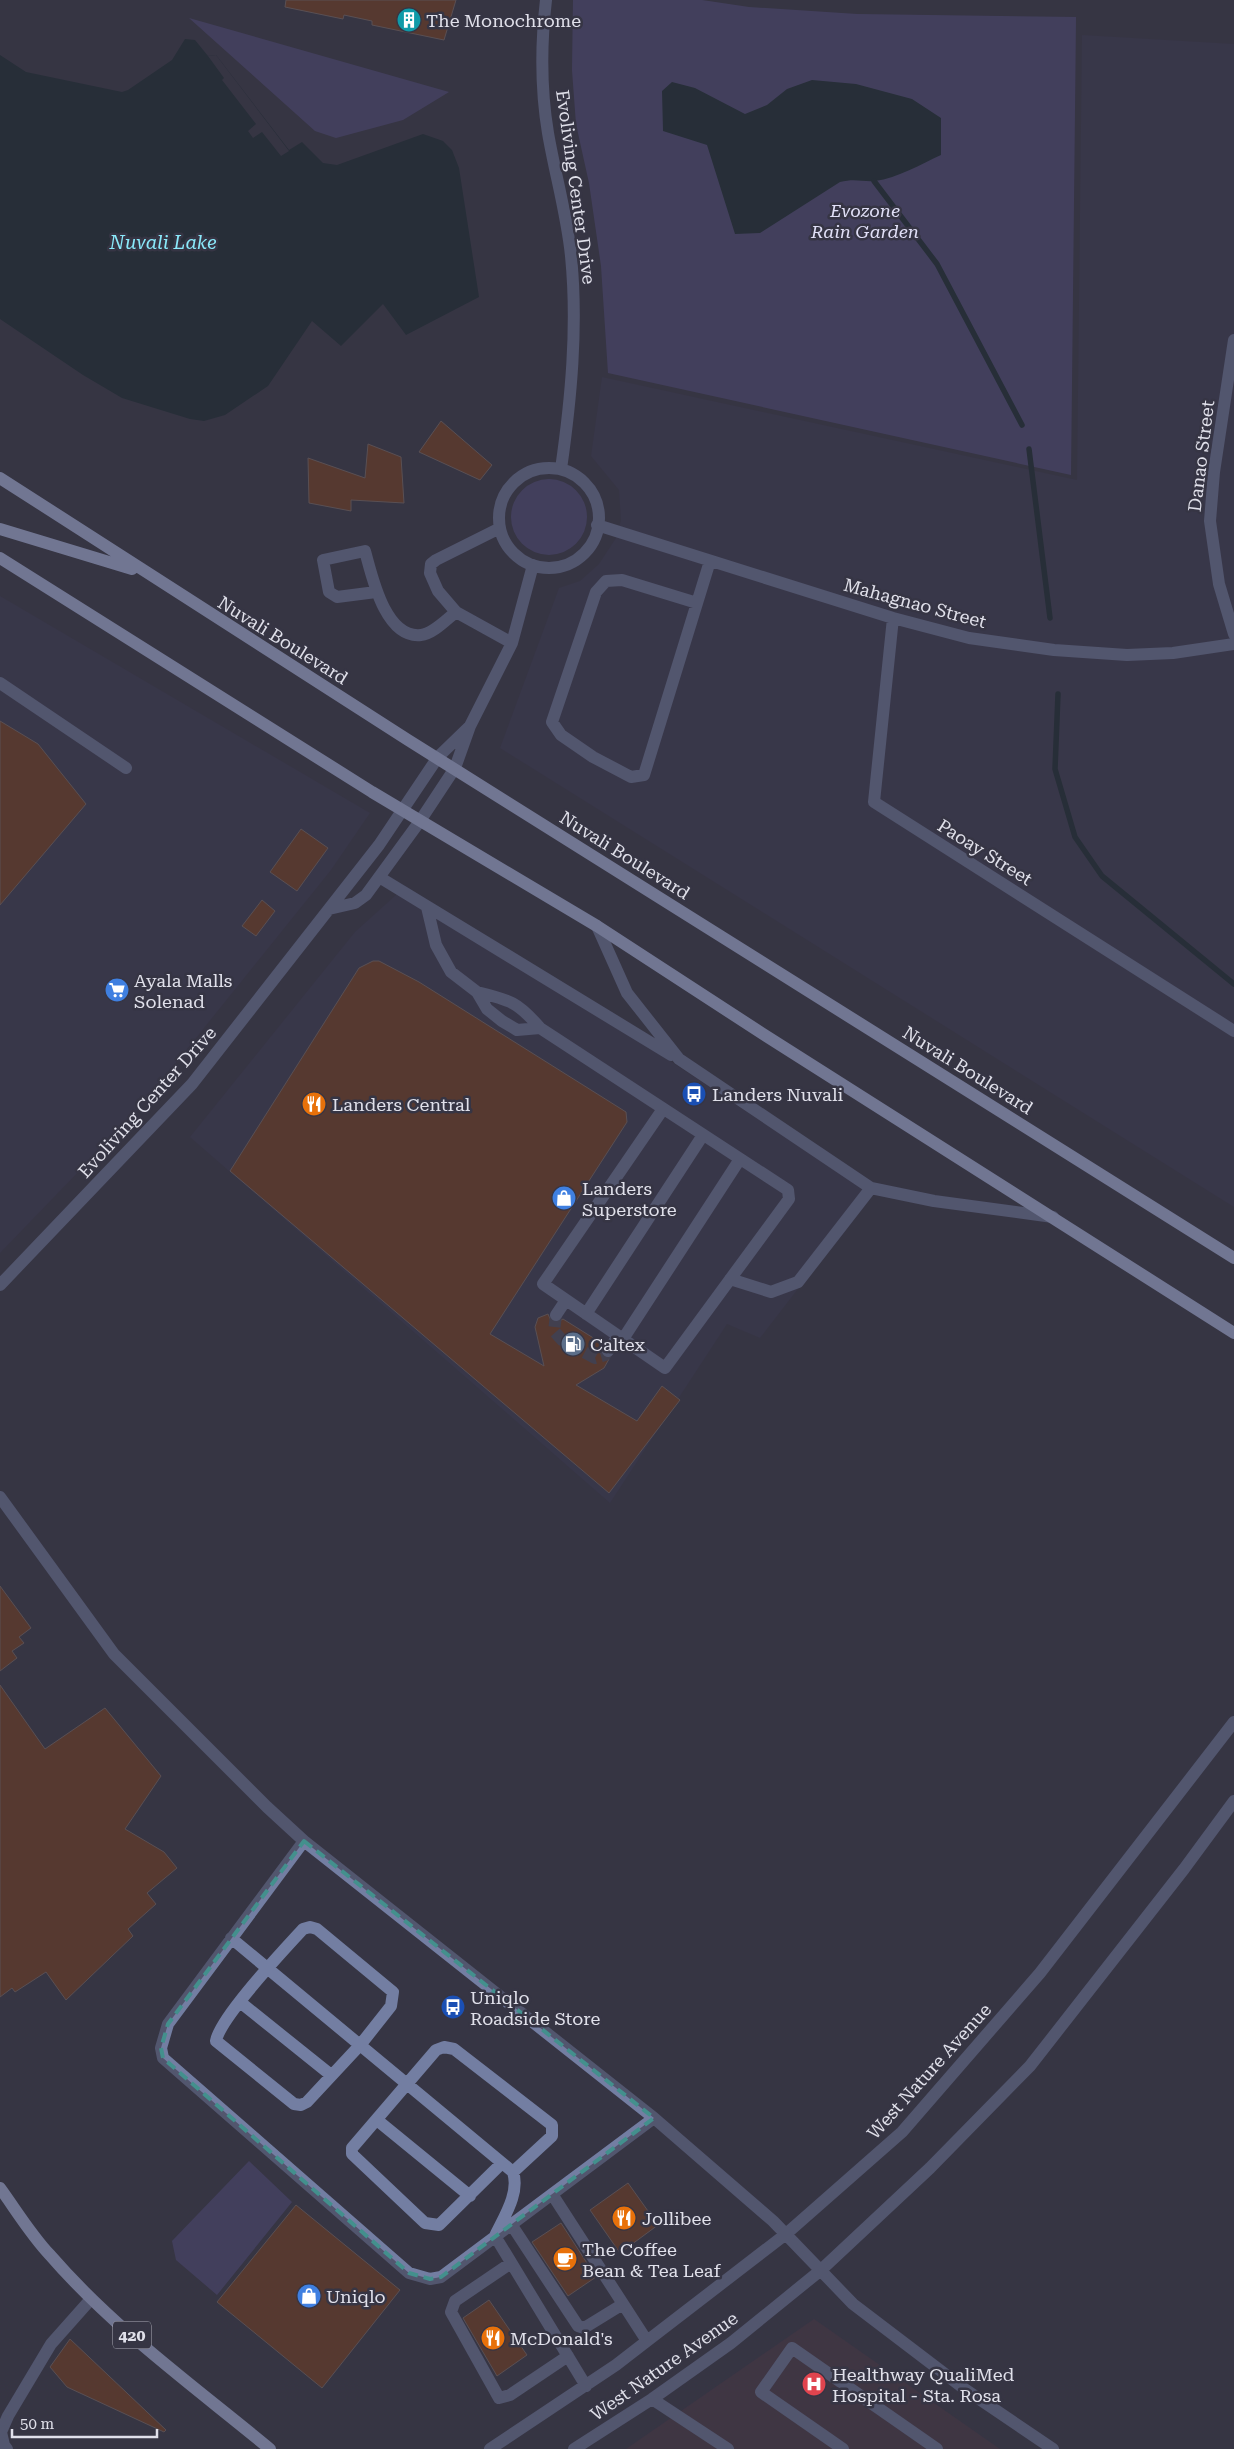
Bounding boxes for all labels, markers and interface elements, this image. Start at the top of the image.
building icon: The Monochrome [396,7,422,33]
place label: The Monochrome [426,10,581,31]
street label: Evoliving Center Drive [552,88,600,286]
park label: Evozone Rain Garden [810,200,919,242]
water label: Nuvali Lake [108,231,217,254]
street label: Danao Street [1184,399,1218,513]
street label: Mahagnao Street [841,574,989,632]
street label: Nuvali Boulevard [214,592,352,689]
street label: Nuvali Boulevard [556,807,694,904]
street label: Paoay Street [934,815,1036,890]
place label: Ayala Malls Solenad [134,970,232,1012]
supermarket icon: Ayala Malls Solenad [104,977,130,1003]
street label: Evoliving Center Drive [74,1022,221,1182]
street label: Nuvali Boulevard [899,1022,1037,1119]
bus stop icon: Landers Nuvali [681,1081,707,1107]
place label: Landers Nuvali [712,1084,843,1105]
restaurant icon: Landers Central [301,1091,327,1117]
place label: Landers Central [332,1094,471,1115]
place label: Landers Superstore [582,1178,677,1220]
shop icon: Landers Superstore [551,1185,577,1211]
fuel station icon: Caltex [560,1331,586,1357]
place label: Caltex [590,1334,645,1355]
place label: Uniqlo Roadside Store [470,1987,600,2029]
bus stop icon: Uniqlo Roadside Store [440,1994,466,2020]
street label: West Nature Avenue [863,1999,995,2143]
restaurant icon: Jollibee [611,2205,637,2231]
place label: Jollibee [642,2208,711,2229]
place label: The Coffee Bean & Tea Leaf [582,2239,722,2281]
cafe icon: The Coffee Bean & Tea Leaf [552,2246,578,2272]
shop icon: Uniqlo [296,2283,322,2309]
place label: Uniqlo [326,2286,386,2307]
street label: West Nature Avenue [586,2307,742,2425]
road number: 420 [113,2322,151,2348]
restaurant icon: McDonald's [480,2325,506,2351]
place label: McDonald's [510,2328,613,2349]
place label: Healthway QualiMed Hospital - Sta. Rosa [832,2364,1015,2406]
hospital icon: Healthway QualiMed Hospital - Sta. Rosa [801,2371,827,2397]
scale bar [12,2406,158,2438]
text: 50 m [20,2415,55,2433]

